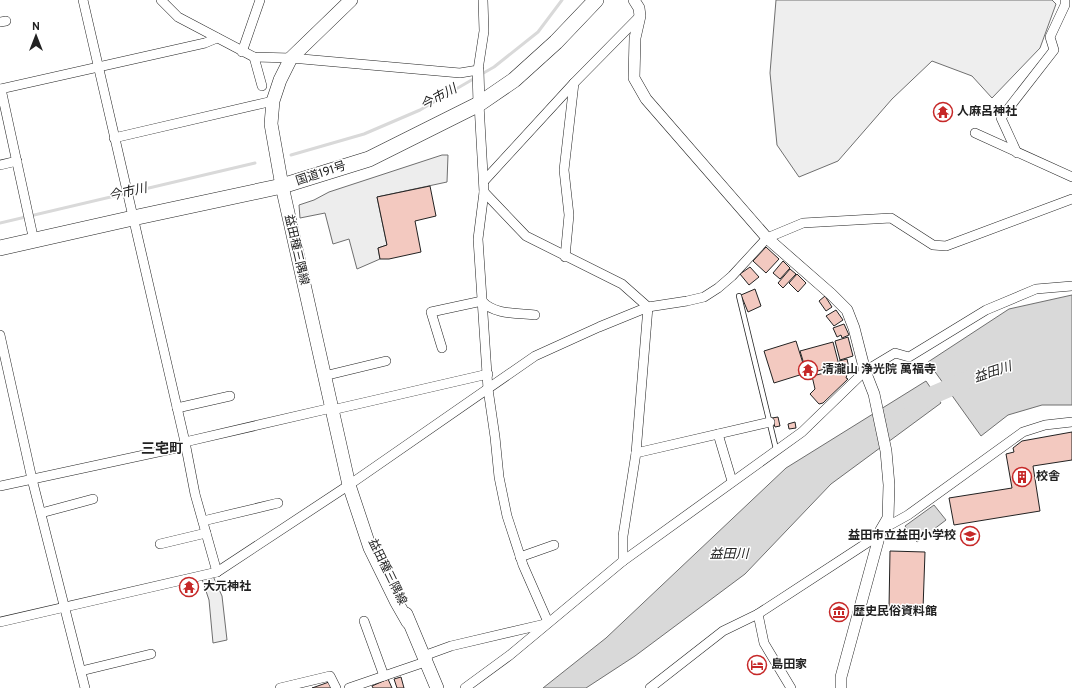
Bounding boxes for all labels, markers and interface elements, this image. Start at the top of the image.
north arrow [16,16,56,56]
text: N [32,20,40,34]
water label: 今市川 [418,81,462,114]
temple icon: 人麻呂神社 [932,101,954,123]
place label: 人麻呂神社 [957,104,1017,120]
street label: 国道191号 [294,158,348,190]
water label: 今市川 [107,180,151,205]
street label: 益田種三隅線 [280,213,312,287]
temple icon: 清瀧山 浄光院 萬福寺 [797,359,819,381]
water label: 益田川 [972,359,1016,387]
place label: 清瀧山 浄光院 萬福寺 [822,362,936,378]
district label: 三宅町 [141,441,183,458]
building icon: 校舎 [1011,466,1033,488]
place label: 校舎 [1036,469,1060,485]
school or university icon: 益田市立益田小学校 [959,525,981,547]
place label: 益田市立益田小学校 [848,528,956,544]
street label: 益田種三隅線 [364,536,410,608]
water label: 益田川 [709,547,750,563]
temple icon: 大元神社 [178,576,200,598]
place label: 大元神社 [203,579,251,595]
museum icon: 歴史民俗資料館 [828,601,850,623]
place label: 歴史民俗資料館 [853,604,937,620]
hotel icon: 島田家 [746,654,768,676]
place label: 島田家 [771,657,807,673]

